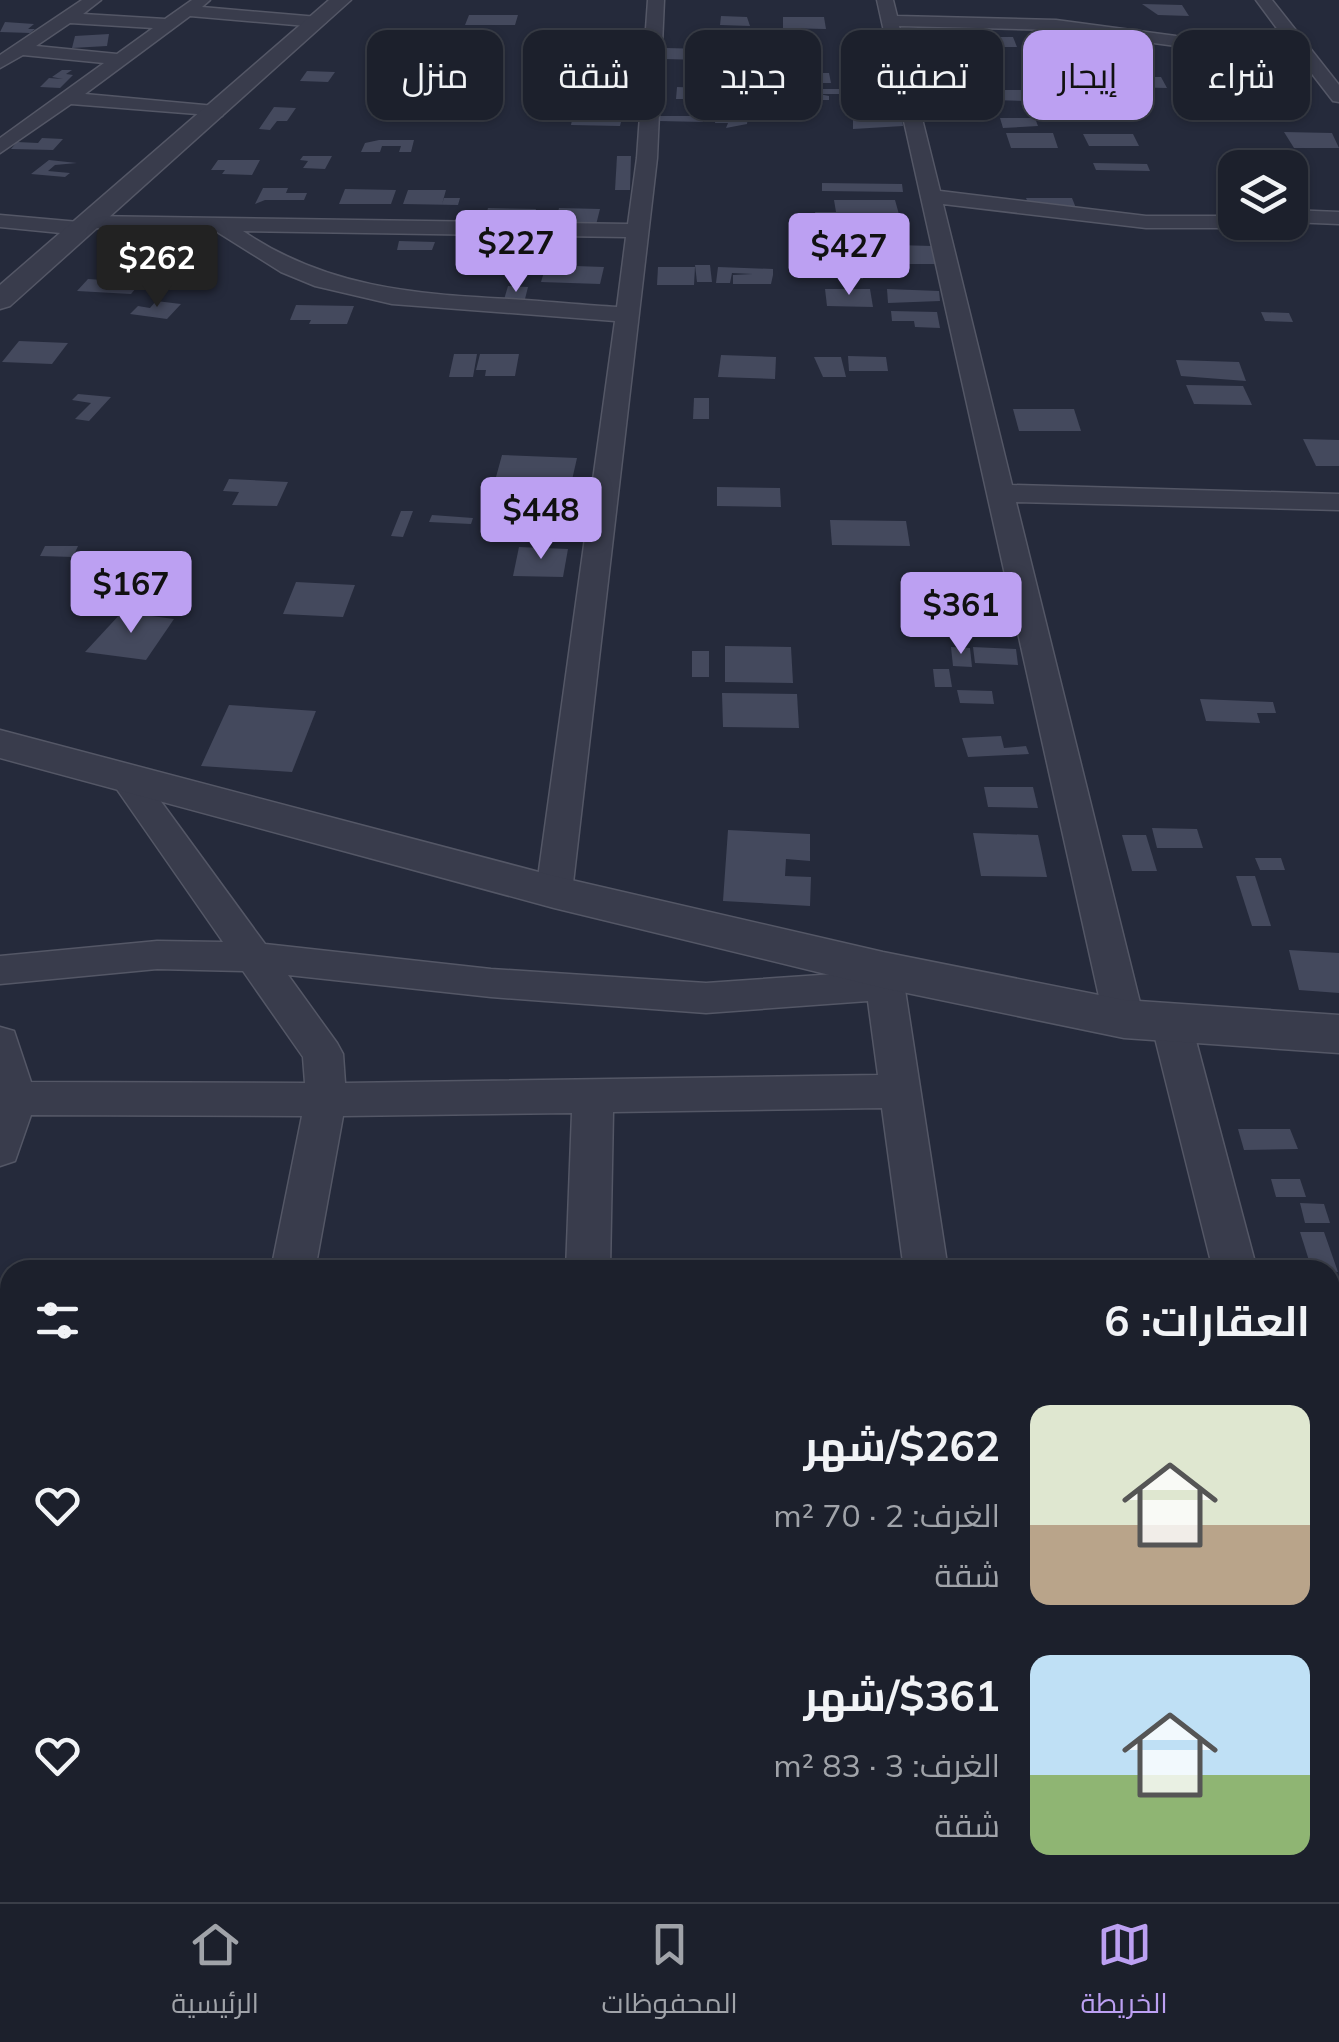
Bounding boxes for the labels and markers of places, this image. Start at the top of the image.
pin: $227 [457,210,575,295]
pin: $427 [790,213,908,298]
pin: $262 [98,225,216,310]
pin: $448 [482,477,600,562]
pin: $167 [72,551,190,636]
pin: $361 [902,572,1020,657]

